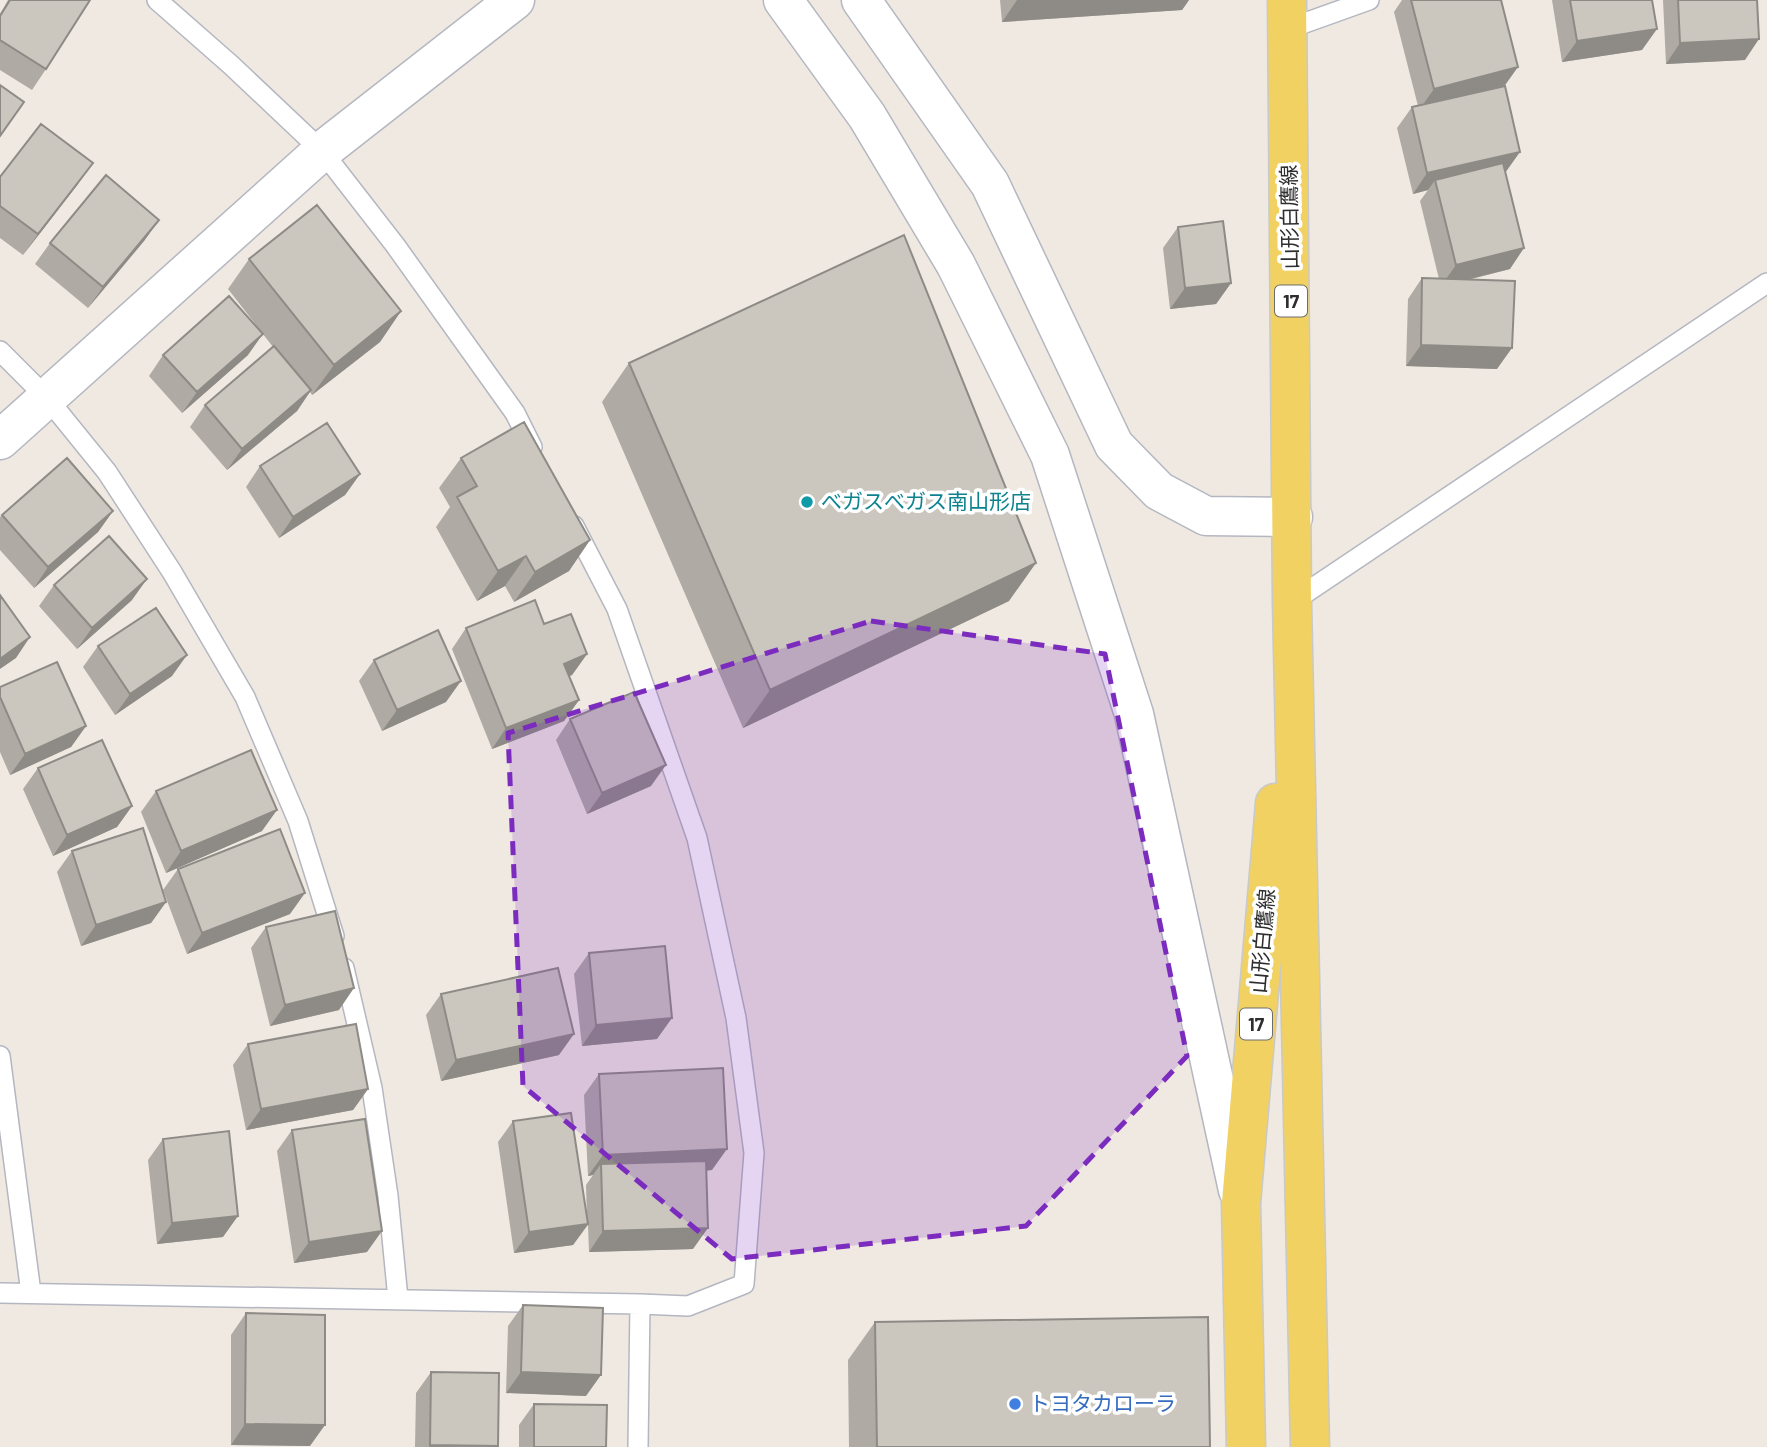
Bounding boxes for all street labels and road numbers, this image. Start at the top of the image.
street label: 山形白鷹線 [1275,164,1302,270]
road number: 17 [1275,286,1307,316]
street label: 山形白鷹線 [1244,887,1279,994]
road number: 17 [1240,1008,1272,1040]

